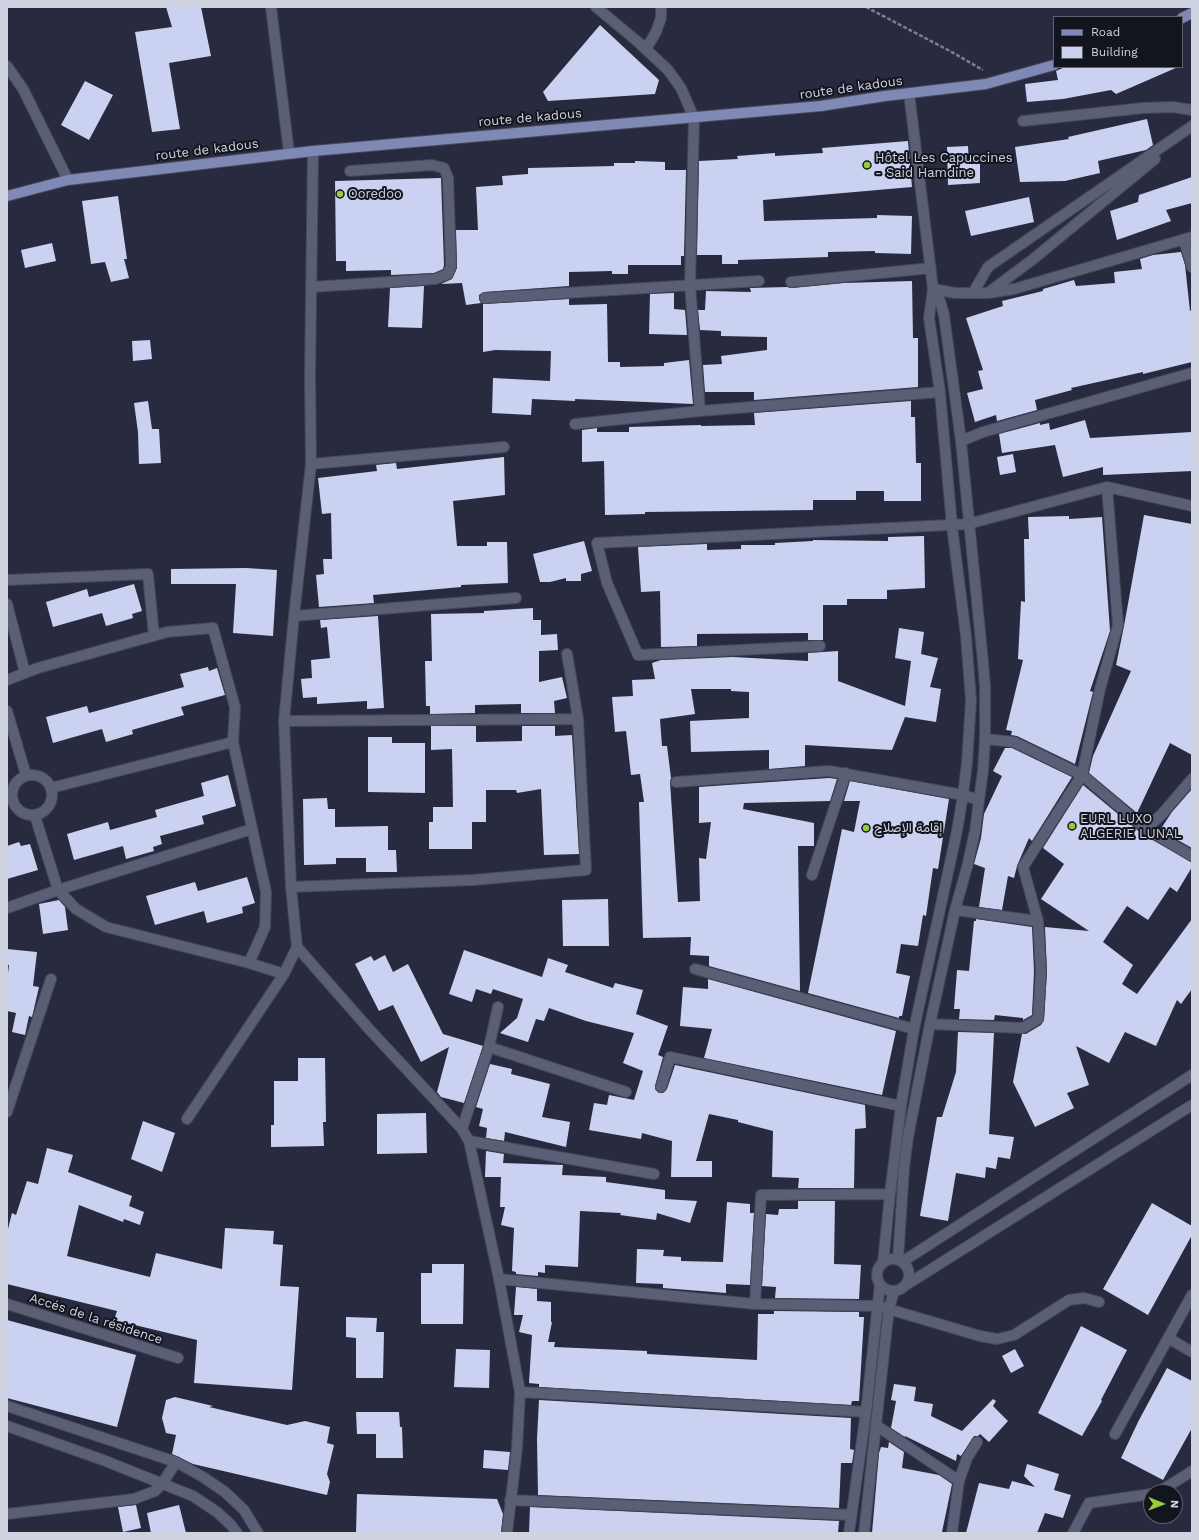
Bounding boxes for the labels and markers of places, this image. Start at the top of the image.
place label: Hôtel Les Capuccines - Said Hamdine [875,150,1013,181]
marker: Hôtel Les Capuccines - Said Hamdine [862,160,872,170]
place label: Ooredoo [348,186,402,202]
marker: Ooredoo [335,189,345,199]
place label: EURL LUXO ALGERIE LUNAL [1080,811,1182,842]
place label: إقامة الإصلاح [874,820,942,836]
marker: EURL LUXO ALGERIE LUNAL [1067,821,1077,831]
marker: إقامة الإصلاح [861,823,871,833]

